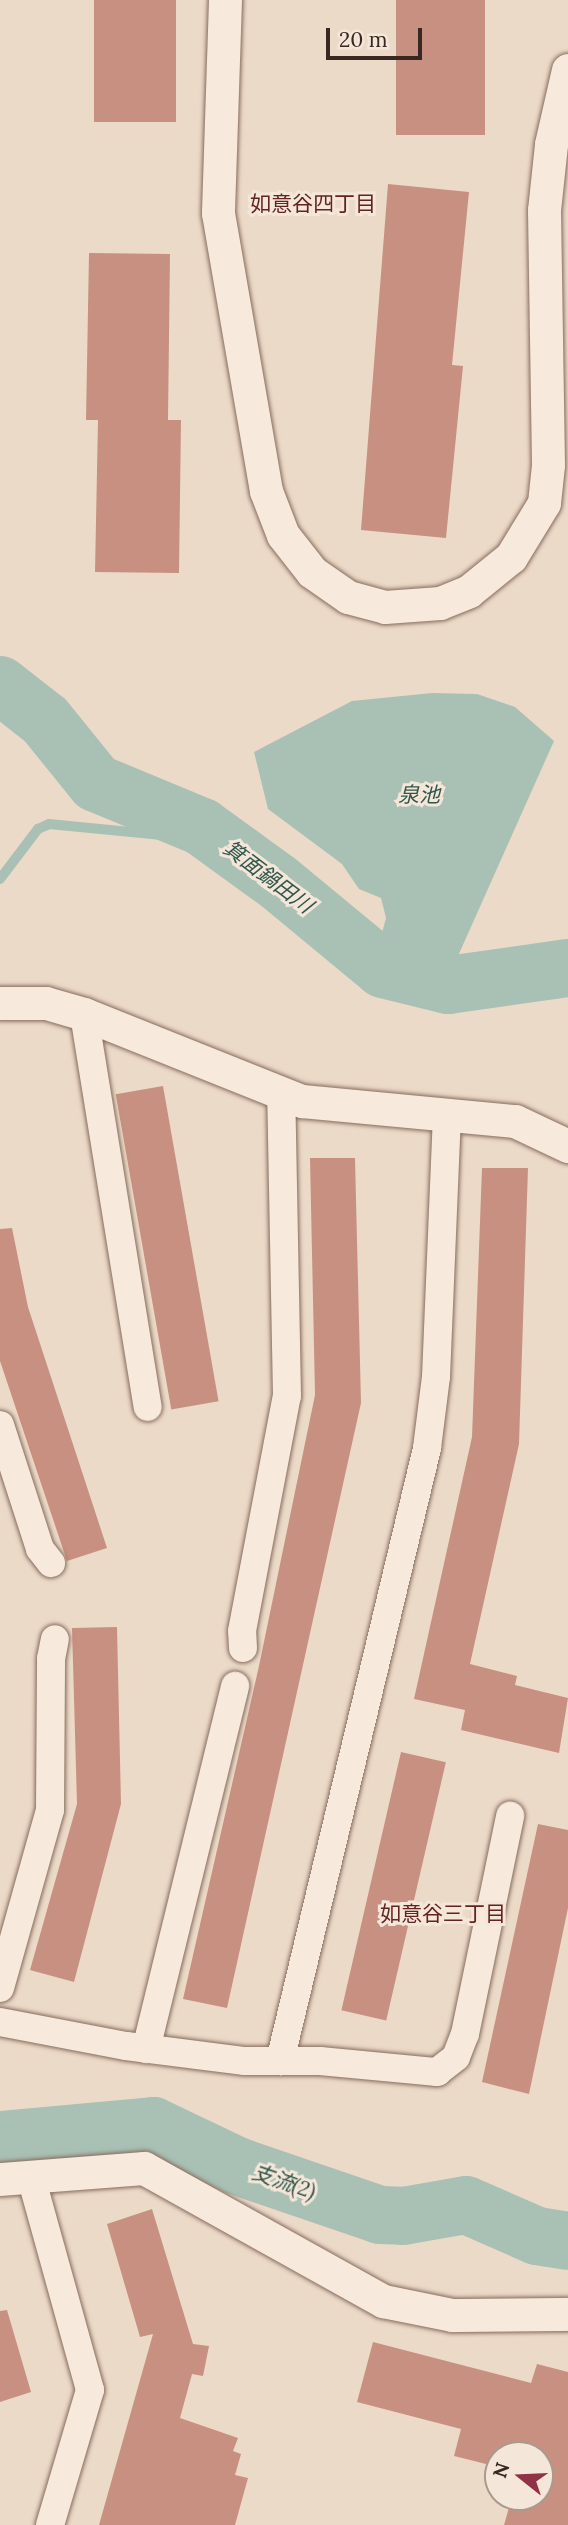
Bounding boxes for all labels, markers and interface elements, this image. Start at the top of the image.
scale bar [330,14,426,58]
text: 20 m [339,26,388,53]
district label: 如意谷四丁目 [250,191,376,217]
water label: 泉池 [398,782,440,808]
water label: 箕面鍋田川 [218,835,318,919]
district label: 如意谷三丁目 [380,1901,506,1927]
water label: 支流(2) [249,2159,319,2205]
north arrow [484,2441,554,2511]
text: N [487,2459,515,2481]

